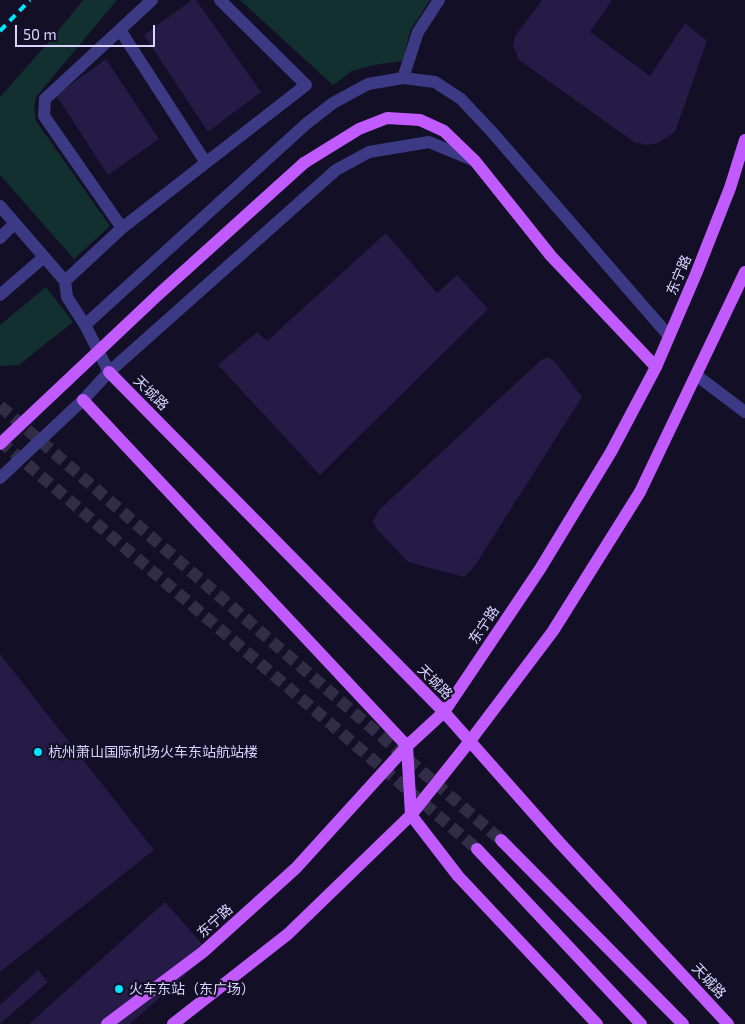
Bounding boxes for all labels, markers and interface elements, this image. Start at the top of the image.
scale bar [18,15,158,47]
text: 50 m [23,25,57,43]
street label: 东宁路 [663,252,695,298]
street label: 天城路 [130,372,172,414]
street label: 东宁路 [465,603,503,647]
street label: 天城路 [414,661,456,703]
place label: 杭州萧山国际机场火车东站航站楼 [48,744,258,760]
marker: 杭州萧山国际机场火车东站航站楼 [32,746,44,758]
street label: 东宁路 [194,901,236,941]
street label: 天城路 [689,960,729,1002]
place label: 火车东站（东广场） [129,981,255,997]
marker: 火车东站（东广场） [113,983,125,995]

